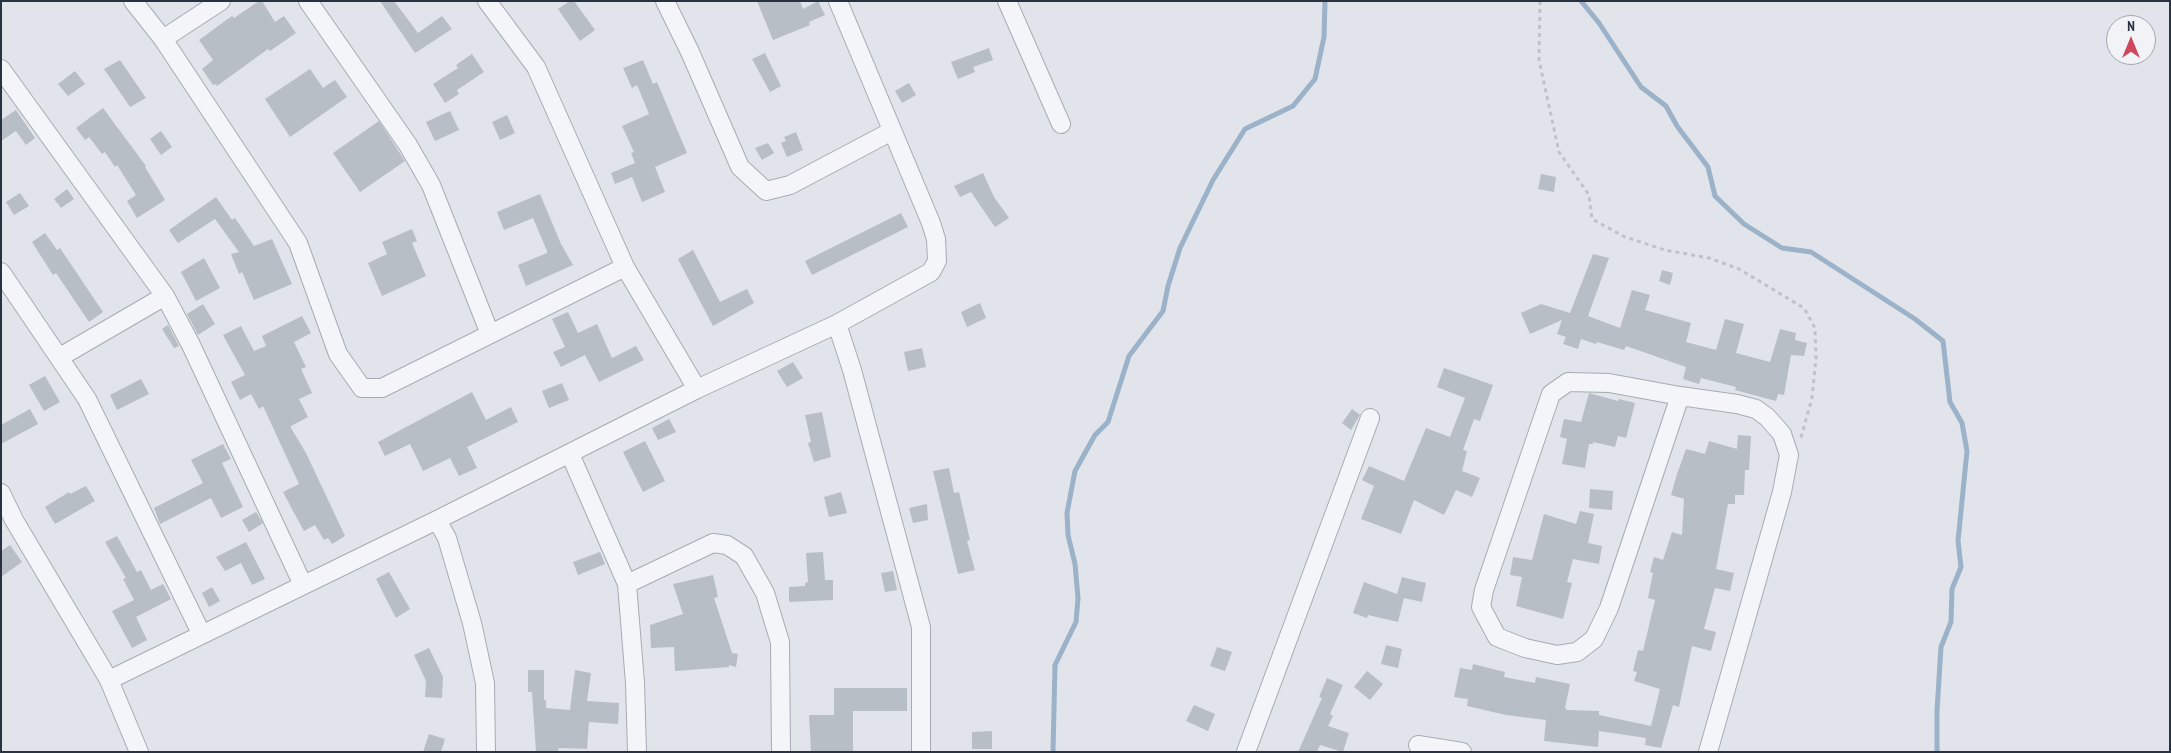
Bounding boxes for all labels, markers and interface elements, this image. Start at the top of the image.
north arrow [2106,15,2156,65]
text: N [2127,17,2135,35]

